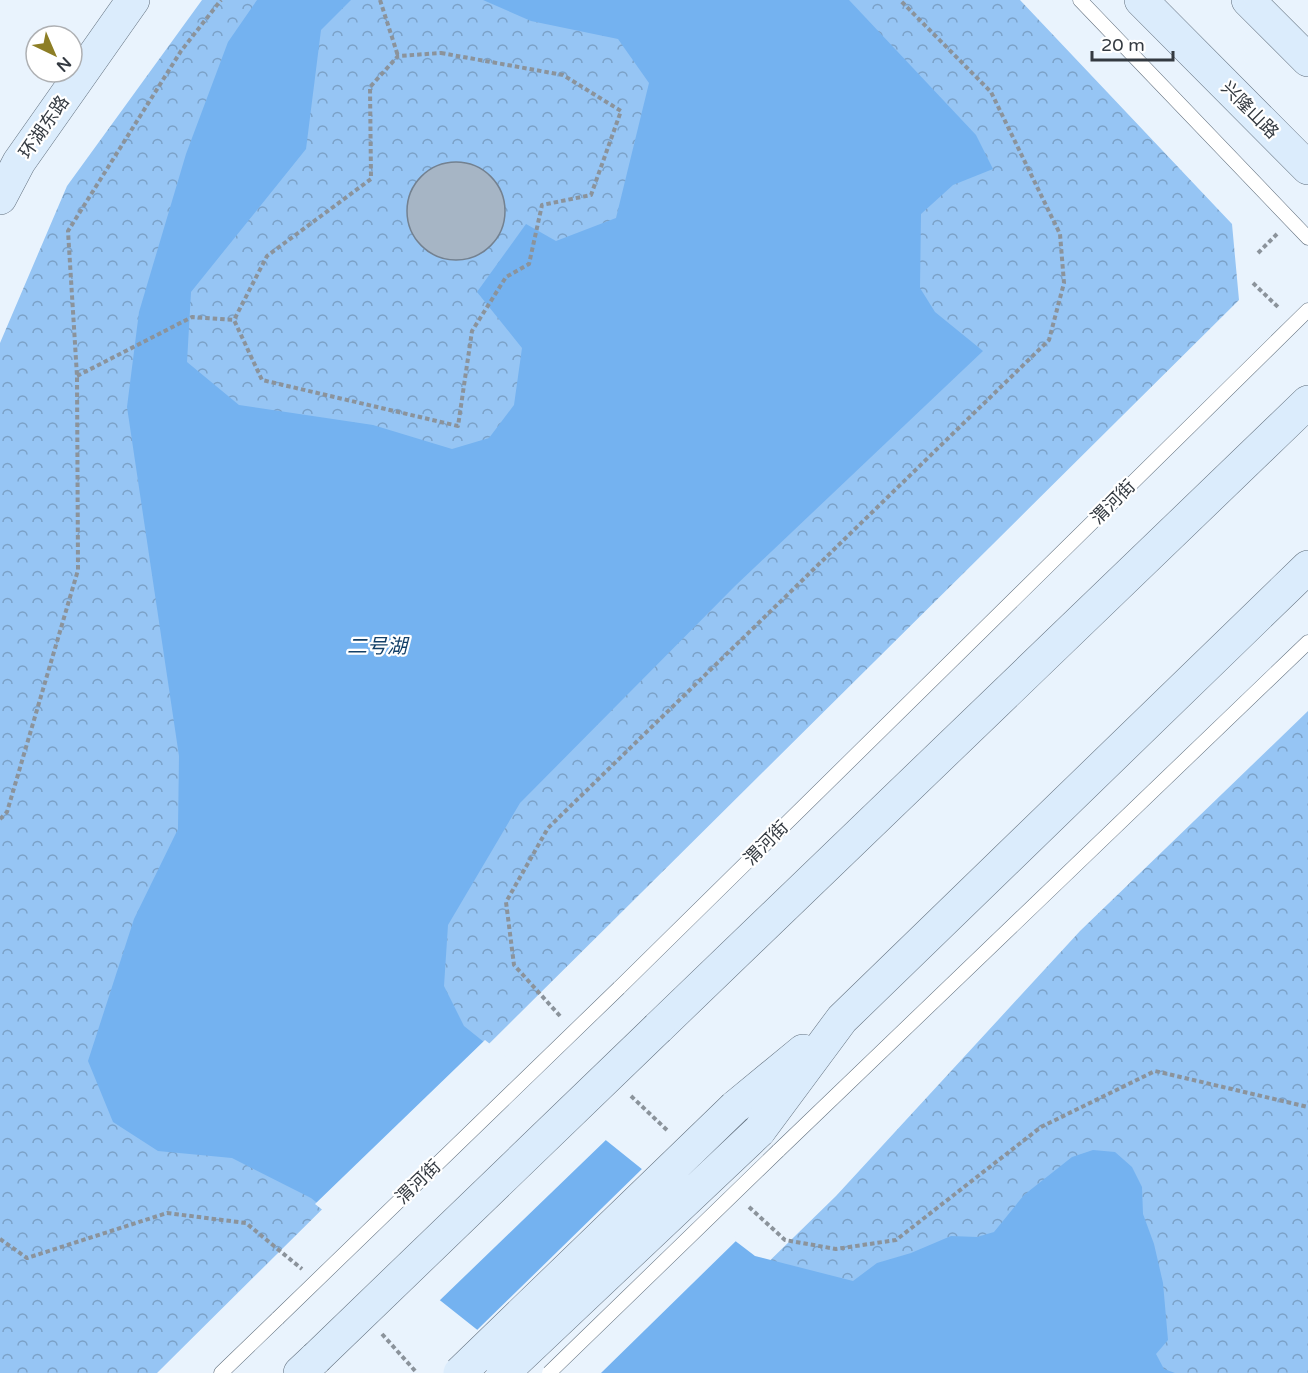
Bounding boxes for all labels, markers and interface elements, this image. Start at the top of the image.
north arrow [24,24,84,84]
scale bar [1092,24,1173,62]
text: 20 m [1101,34,1145,56]
text: N [52,52,75,76]
street label: 兴隆山路 [1217,77,1283,143]
street label: 环湖东路 [14,91,74,163]
street label: 渭河街 [1086,475,1140,529]
water label: 二号湖 [347,635,410,659]
street label: 渭河街 [739,816,793,870]
street label: 渭河街 [391,1155,445,1209]

